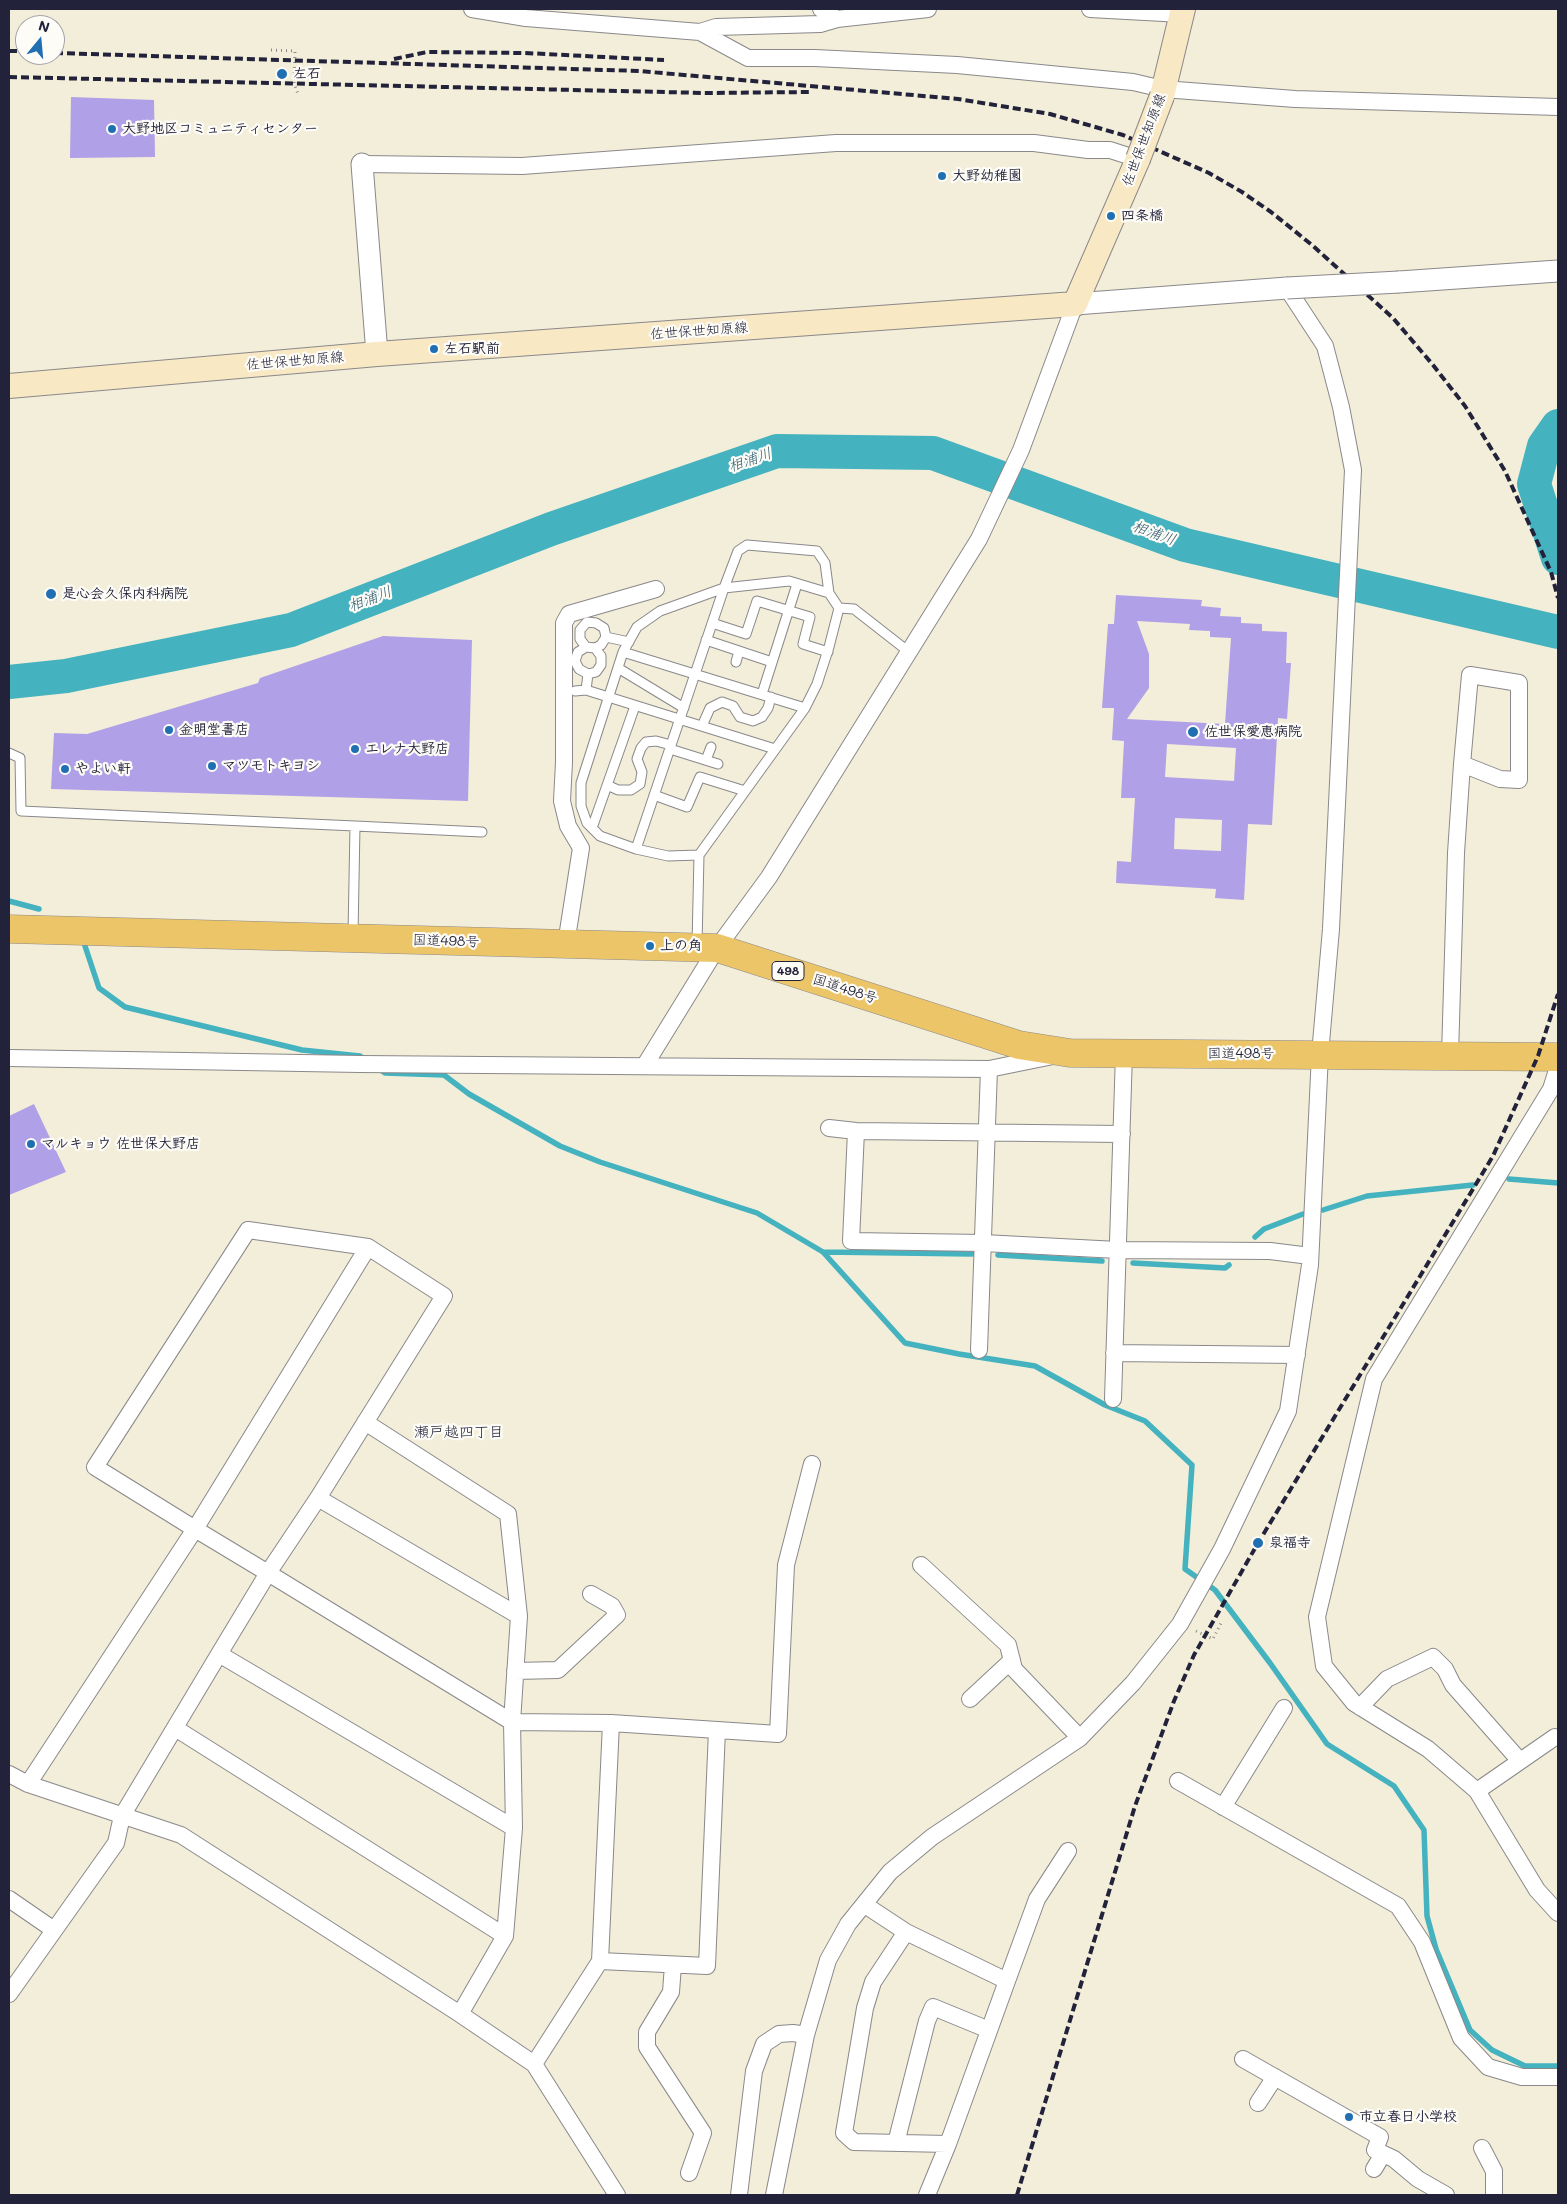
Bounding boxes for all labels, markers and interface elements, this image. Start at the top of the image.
north arrow [15,15,65,65]
text: N [36,15,52,37]
place label: 左石 [293,66,321,82]
marker: 左石 [275,67,289,81]
street label: 佐世保世知原線 [1119,91,1169,189]
place label: 大野地区コミュニティセンター [122,121,318,137]
marker: 大野地区コミュニティセンター [106,123,118,135]
place label: 大野幼稚園 [952,168,1022,184]
marker: 大野幼稚園 [936,170,948,182]
place label: 四条橋 [1121,208,1163,224]
marker: 四条橋 [1105,210,1117,222]
street label: 佐世保世知原線 [650,319,748,343]
place label: 左石駅前 [444,341,500,357]
marker: 左石駅前 [428,343,440,355]
street label: 佐世保世知原線 [245,348,345,374]
water label: 相浦川 [726,444,774,476]
water label: 相浦川 [1130,517,1178,549]
water label: 相浦川 [346,583,394,615]
place label: 是心会久保内科病院 [62,586,188,602]
marker: 是心会久保内科病院 [44,587,58,601]
place label: 金明堂書店 [179,722,249,738]
marker: 金明堂書店 [163,724,175,736]
place label: 佐世保愛恵病院 [1204,724,1302,740]
marker: 佐世保愛恵病院 [1186,725,1200,739]
place label: エレナ大野店 [365,741,449,757]
marker: エレナ大野店 [349,743,361,755]
place label: マツモトキヨシ [222,758,320,774]
marker: マツモトキヨシ [206,760,218,772]
place label: やよい軒 [75,761,131,777]
marker: やよい軒 [59,763,71,775]
street label: 国道498号 [412,931,480,951]
place label: 上の角 [660,938,702,954]
marker: 上の角 [644,940,656,952]
road number: 498 [772,961,804,980]
street label: 国道498号 [811,971,879,1007]
street label: 国道498号 [1208,1046,1274,1062]
place label: マルキョウ 佐世保大野店 [41,1136,200,1152]
marker: マルキョウ 佐世保大野店 [25,1138,37,1150]
district label: 瀬戸越四丁目 [414,1423,504,1441]
place label: 泉福寺 [1269,1535,1311,1551]
marker: 泉福寺 [1251,1536,1265,1550]
place label: 市立春日小学校 [1359,2109,1457,2125]
marker: 市立春日小学校 [1343,2111,1355,2123]

